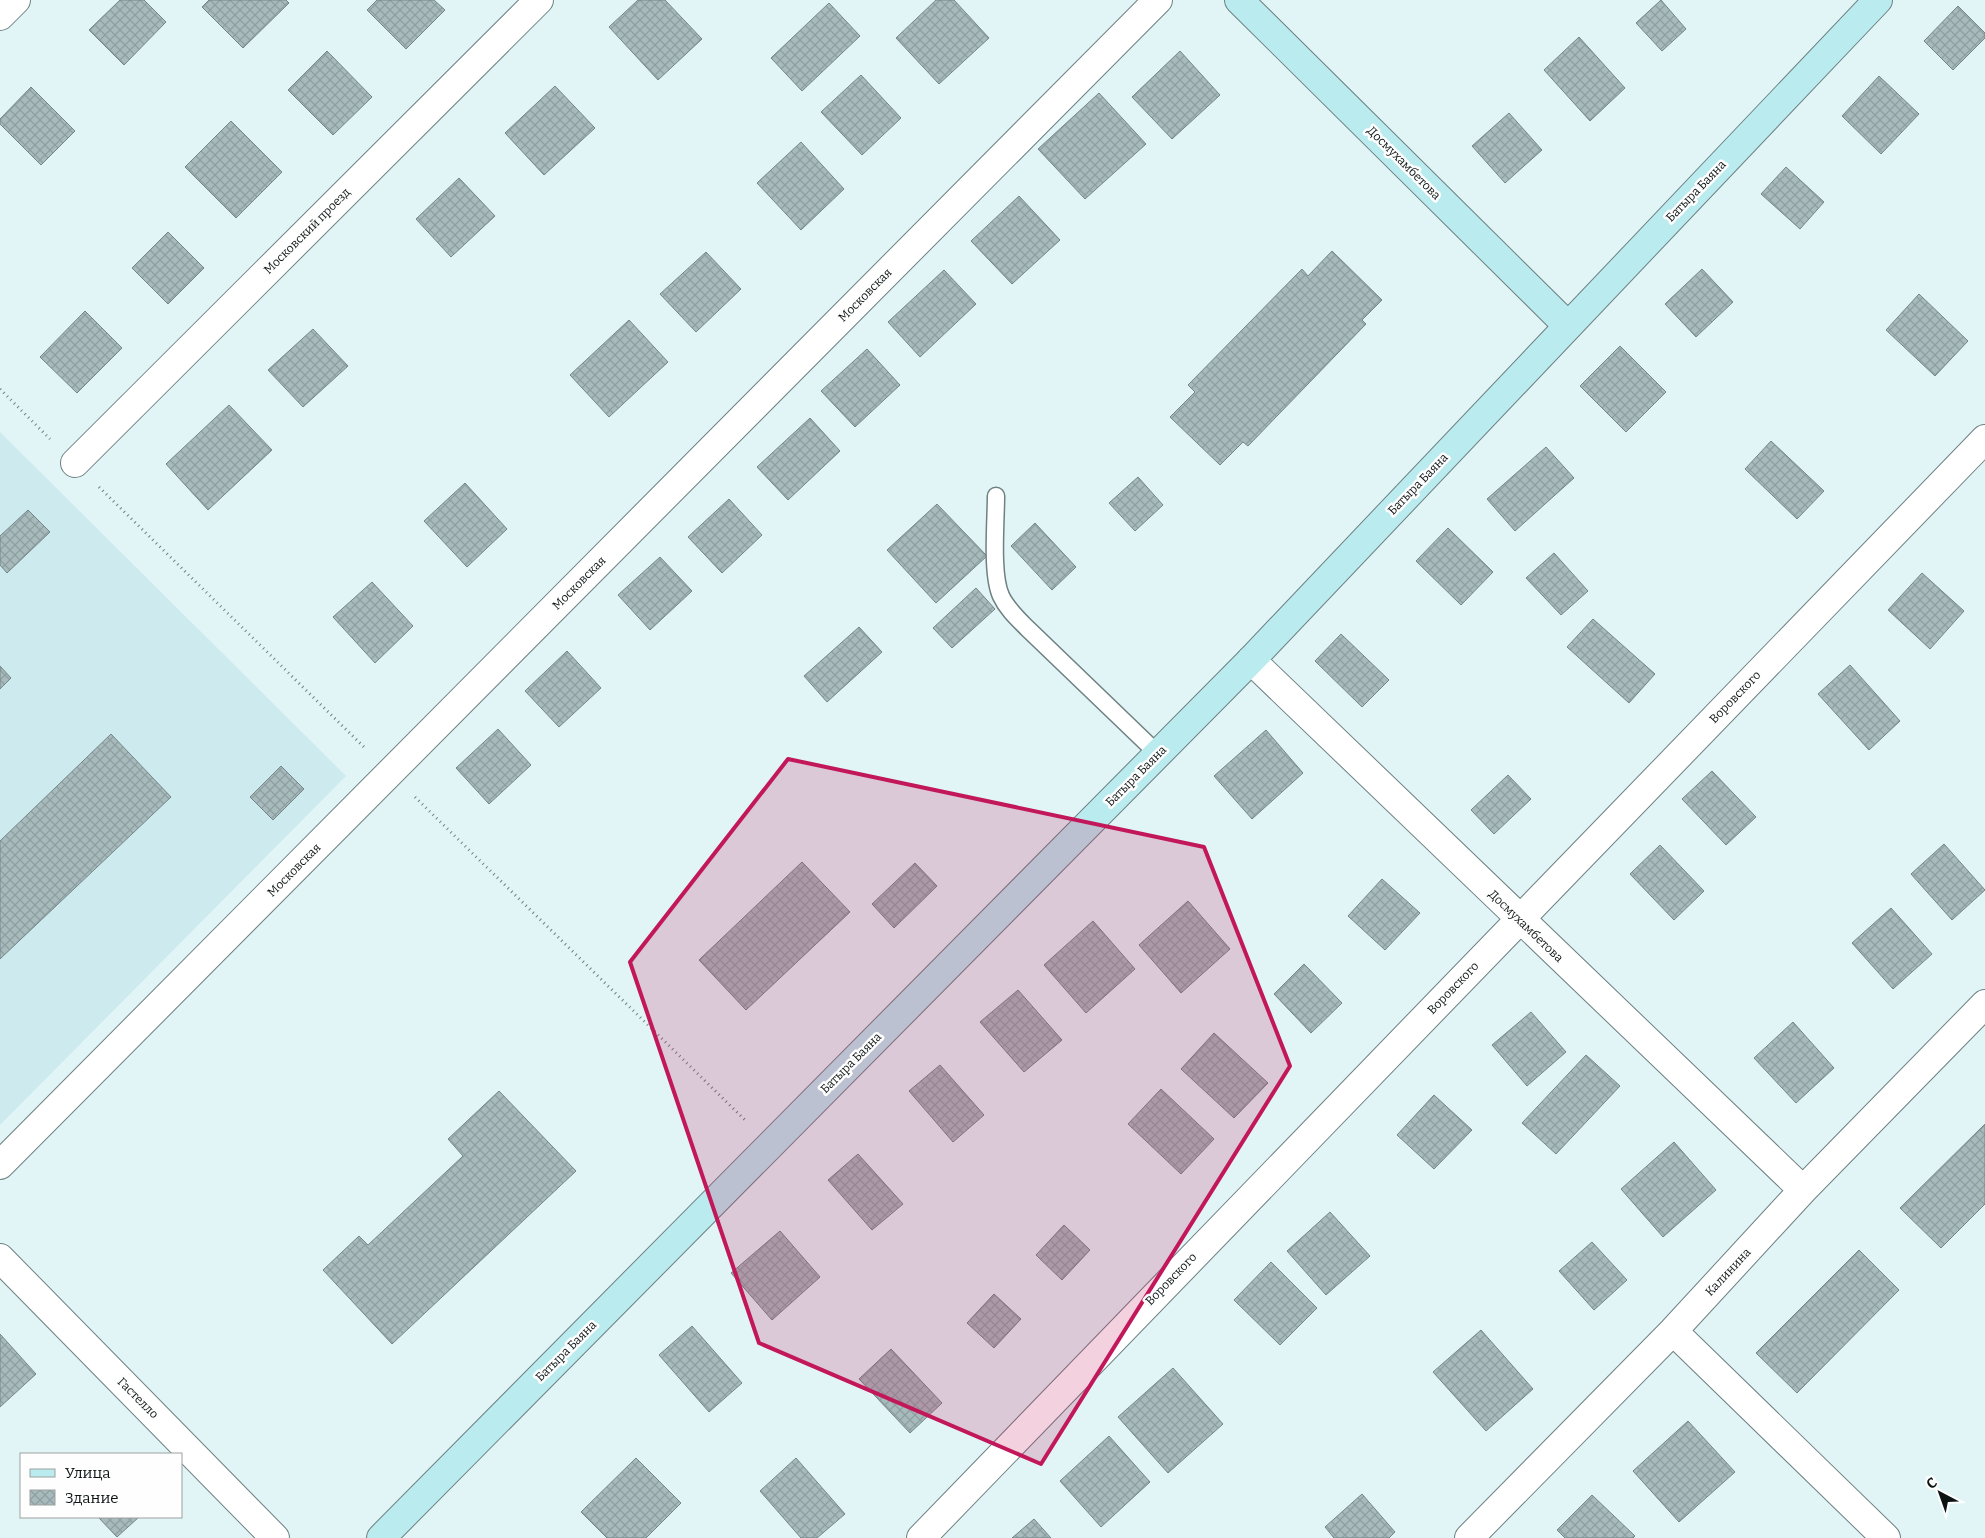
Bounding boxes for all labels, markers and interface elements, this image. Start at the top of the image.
street label: Досмухамбетова [1364,123,1444,203]
street label: Батыра Баяна [1663,157,1729,225]
street label: Московский проезд [261,185,353,277]
street label: Московская [835,265,895,325]
street label: Батыра Баяна [1385,450,1451,518]
street label: Московская [549,553,609,613]
street label: Воровского [1707,668,1763,726]
street label: Батыра Баяна [1103,742,1170,809]
street label: Московская [264,840,324,900]
street label: Досмухамбетова [1486,887,1566,965]
street label: Воровского [1425,959,1481,1017]
street label: Батыра Баяна [818,1029,885,1096]
street label: Калинина [1702,1245,1754,1299]
street label: Воровского [1143,1250,1199,1308]
street label: Батыра Баяна [533,1317,600,1384]
street label: Гастелло [115,1375,161,1421]
legend [20,1453,182,1518]
text: Улица [65,1464,111,1482]
north arrow [1915,1468,1965,1518]
text: С [1923,1474,1941,1493]
text: Здание [65,1489,119,1507]

